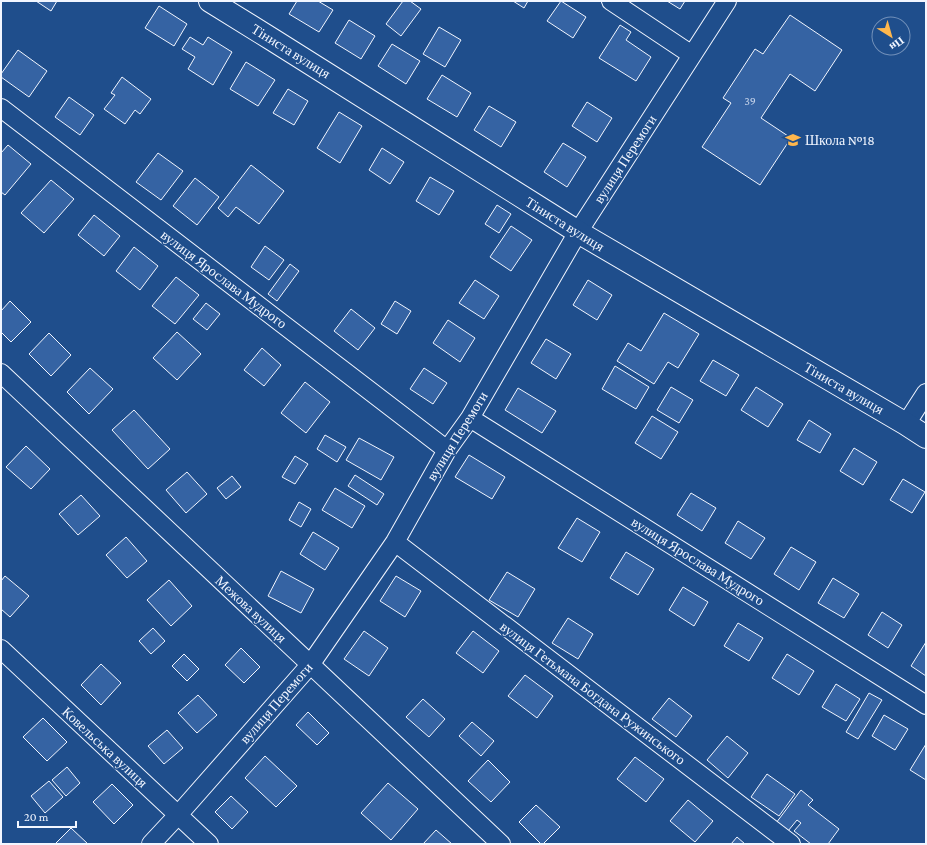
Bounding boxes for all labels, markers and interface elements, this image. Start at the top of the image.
north arrow [871,16,911,56]
street label: Тіниста вулиця [249,20,334,82]
text: Пн [887,35,907,54]
house number: 39 [744,94,756,108]
street label: вулиця Перемоги [590,111,660,206]
school or university icon: Школа №18 [784,131,802,149]
place label: Школа №18 [805,132,875,148]
street label: Тіниста вулиця [523,193,608,255]
street label: вулиця Ярослава Мудрого [158,226,290,332]
street label: Тіниста вулиця [801,359,887,418]
street label: вулиця Перемоги [423,388,491,484]
street label: вулиця Ярослава Мудрого [629,514,767,608]
street label: Межова вулиця [212,572,290,646]
street label: вулиця Гетьмана Богдана Ружинського [497,618,689,768]
street label: вулиця Перемоги [236,659,316,747]
street label: Ковельська вулиця [59,703,151,791]
scale bar [18,803,76,829]
text: 20 m [24,810,49,824]

